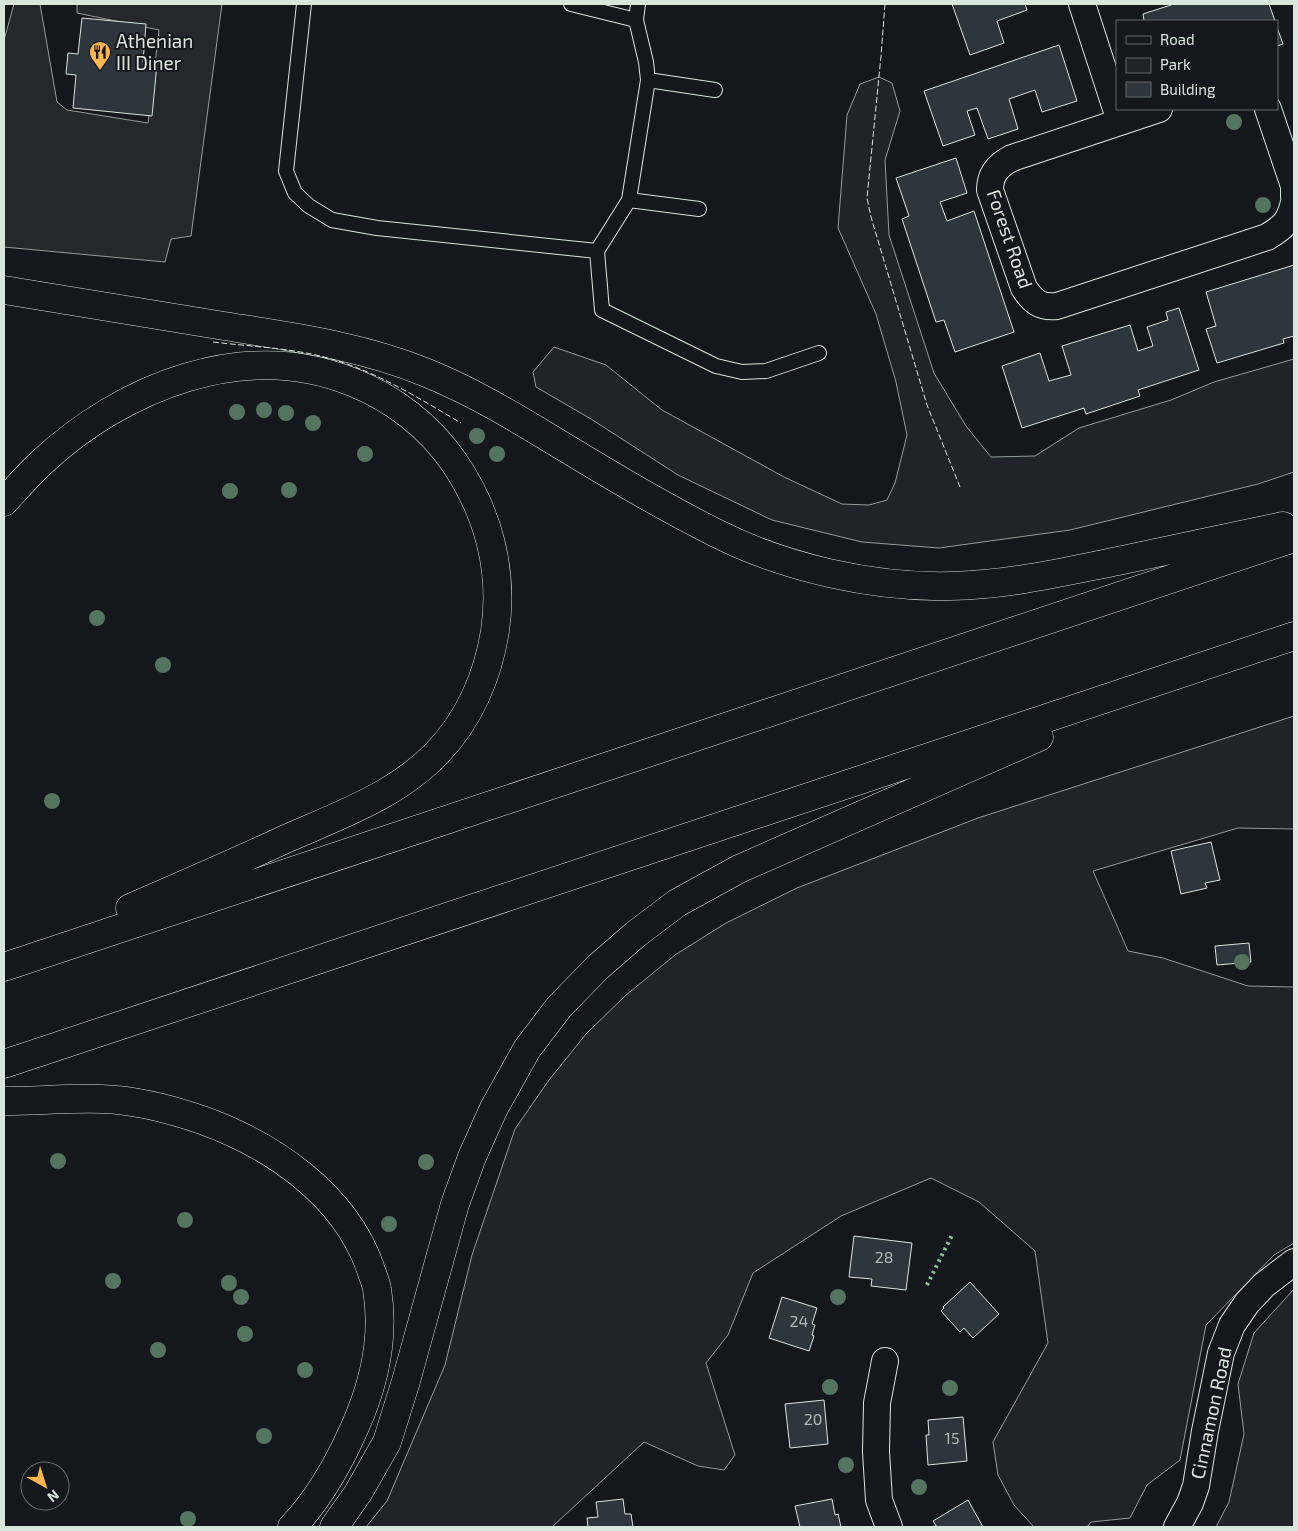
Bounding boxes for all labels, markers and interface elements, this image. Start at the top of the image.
legend [1116,20,1278,110]
place label: Athenian III Diner [116,29,193,74]
text: Road [1160,30,1195,48]
restaurant icon: Athenian III Diner [88,40,112,71]
text: Park [1160,55,1191,73]
text: Building [1160,80,1216,98]
street label: Forest Road [983,186,1038,291]
house number: 28 [875,1247,893,1266]
house number: 24 [790,1311,809,1330]
street label: Cinnamon Road [1185,1345,1236,1481]
house number: 20 [804,1409,822,1428]
house number: 15 [945,1428,959,1447]
north arrow [20,1461,70,1511]
text: N [44,1487,63,1506]

